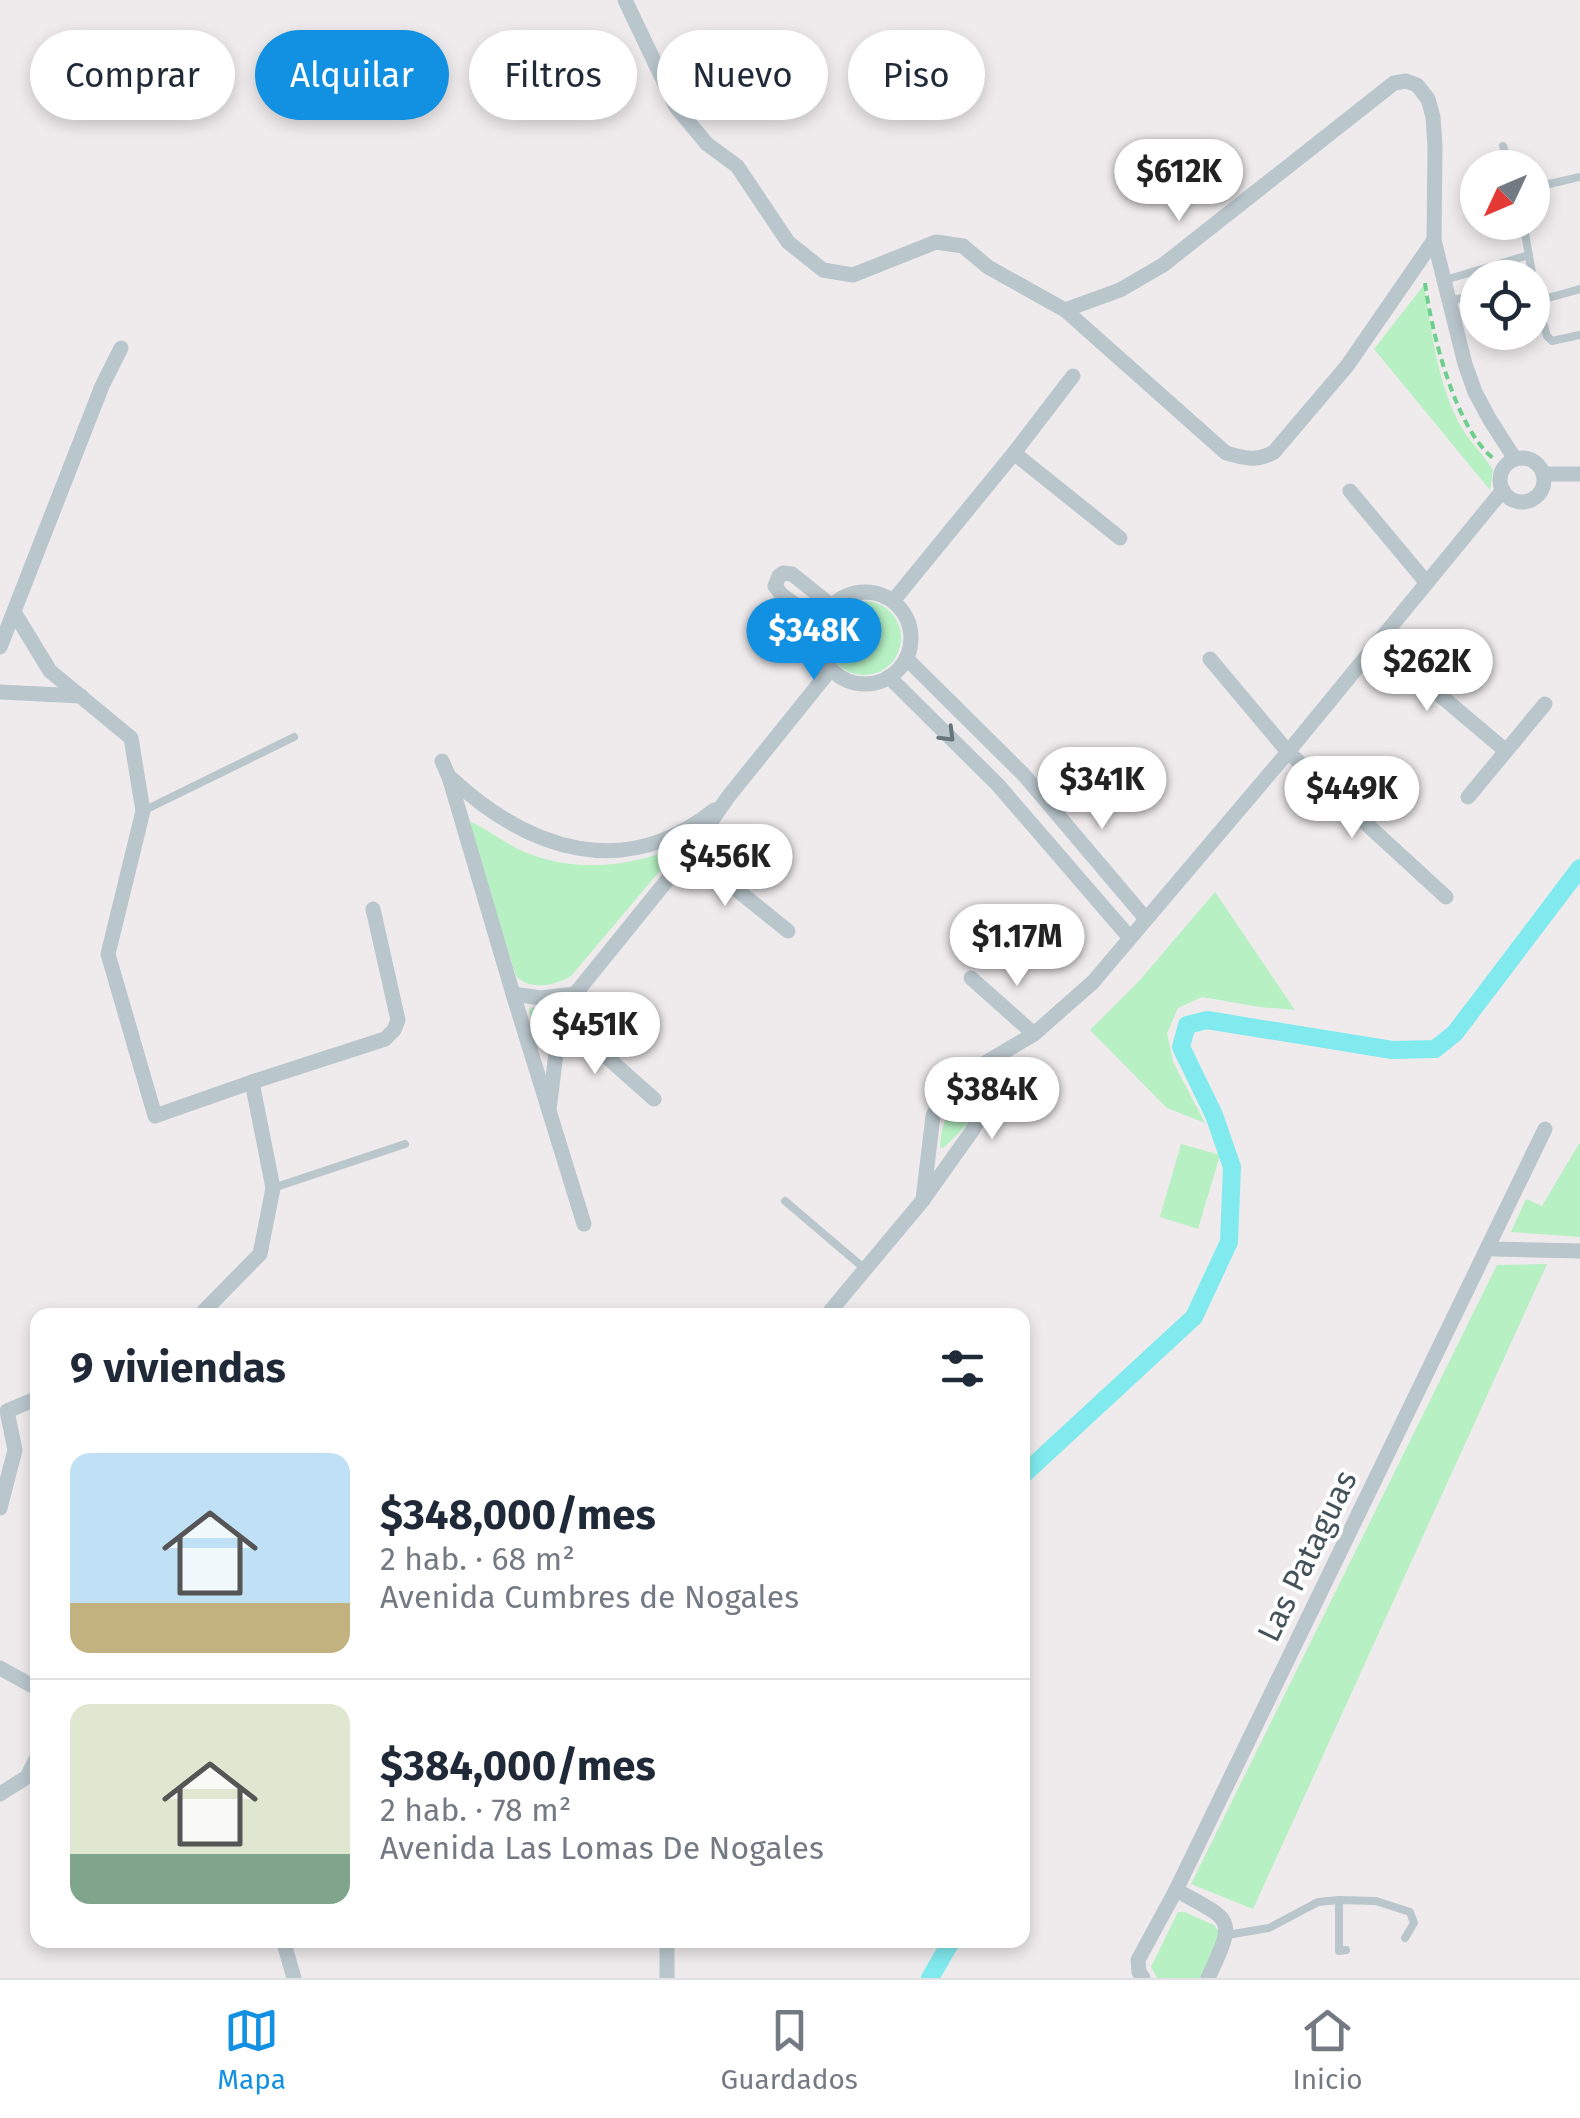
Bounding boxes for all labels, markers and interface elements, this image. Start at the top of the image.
chip: Comprar [30,30,235,120]
chip: Alquilar [255,30,449,120]
chip: Filtros [469,30,637,120]
chip: Nuevo [657,30,828,120]
chip: Piso [848,30,985,120]
pin: $612K [1109,139,1249,224]
north arrow [1460,150,1550,240]
map controls [1460,150,1550,350]
text: $612K [1136,152,1222,190]
button: locate [1460,260,1550,350]
pin: $348K [744,598,884,683]
text: $348K [768,611,860,649]
pin: $262K [1357,629,1497,714]
text: $262K [1383,642,1471,680]
one-way arrow [937,723,955,741]
pin: $341K [1032,747,1172,832]
pin: $449K [1282,756,1422,841]
text: $341K [1059,760,1145,798]
text: $449K [1306,769,1398,807]
pin: $456K [655,824,795,909]
text: $456K [680,837,770,875]
pin: $1.17M [936,904,1098,989]
text: $1.17M [972,917,1062,955]
pin: $451K [525,992,665,1077]
text: $451K [552,1005,638,1043]
pin: $384K [922,1057,1062,1142]
text: $384K [946,1070,1038,1108]
icon: filters [935,1341,990,1396]
text: 9 viviendas [70,1343,286,1393]
street label: Las Pataguas [1249,1464,1365,1648]
text: $348,000/mes [380,1490,656,1540]
icon: home [150,1493,270,1613]
text: 2 hab. · 68 m² [380,1540,575,1578]
text: Avenida Cumbres de Nogales [380,1578,799,1616]
text: $384,000/mes [380,1741,656,1791]
icon: home [150,1744,270,1864]
text: 2 hab. · 78 m² [380,1791,571,1829]
text: Avenida Las Lomas De Nogales [380,1829,824,1867]
tab: Mapa [217,2003,286,2096]
tab: Guardados [721,2003,858,2096]
tab: Inicio [1292,2003,1363,2096]

